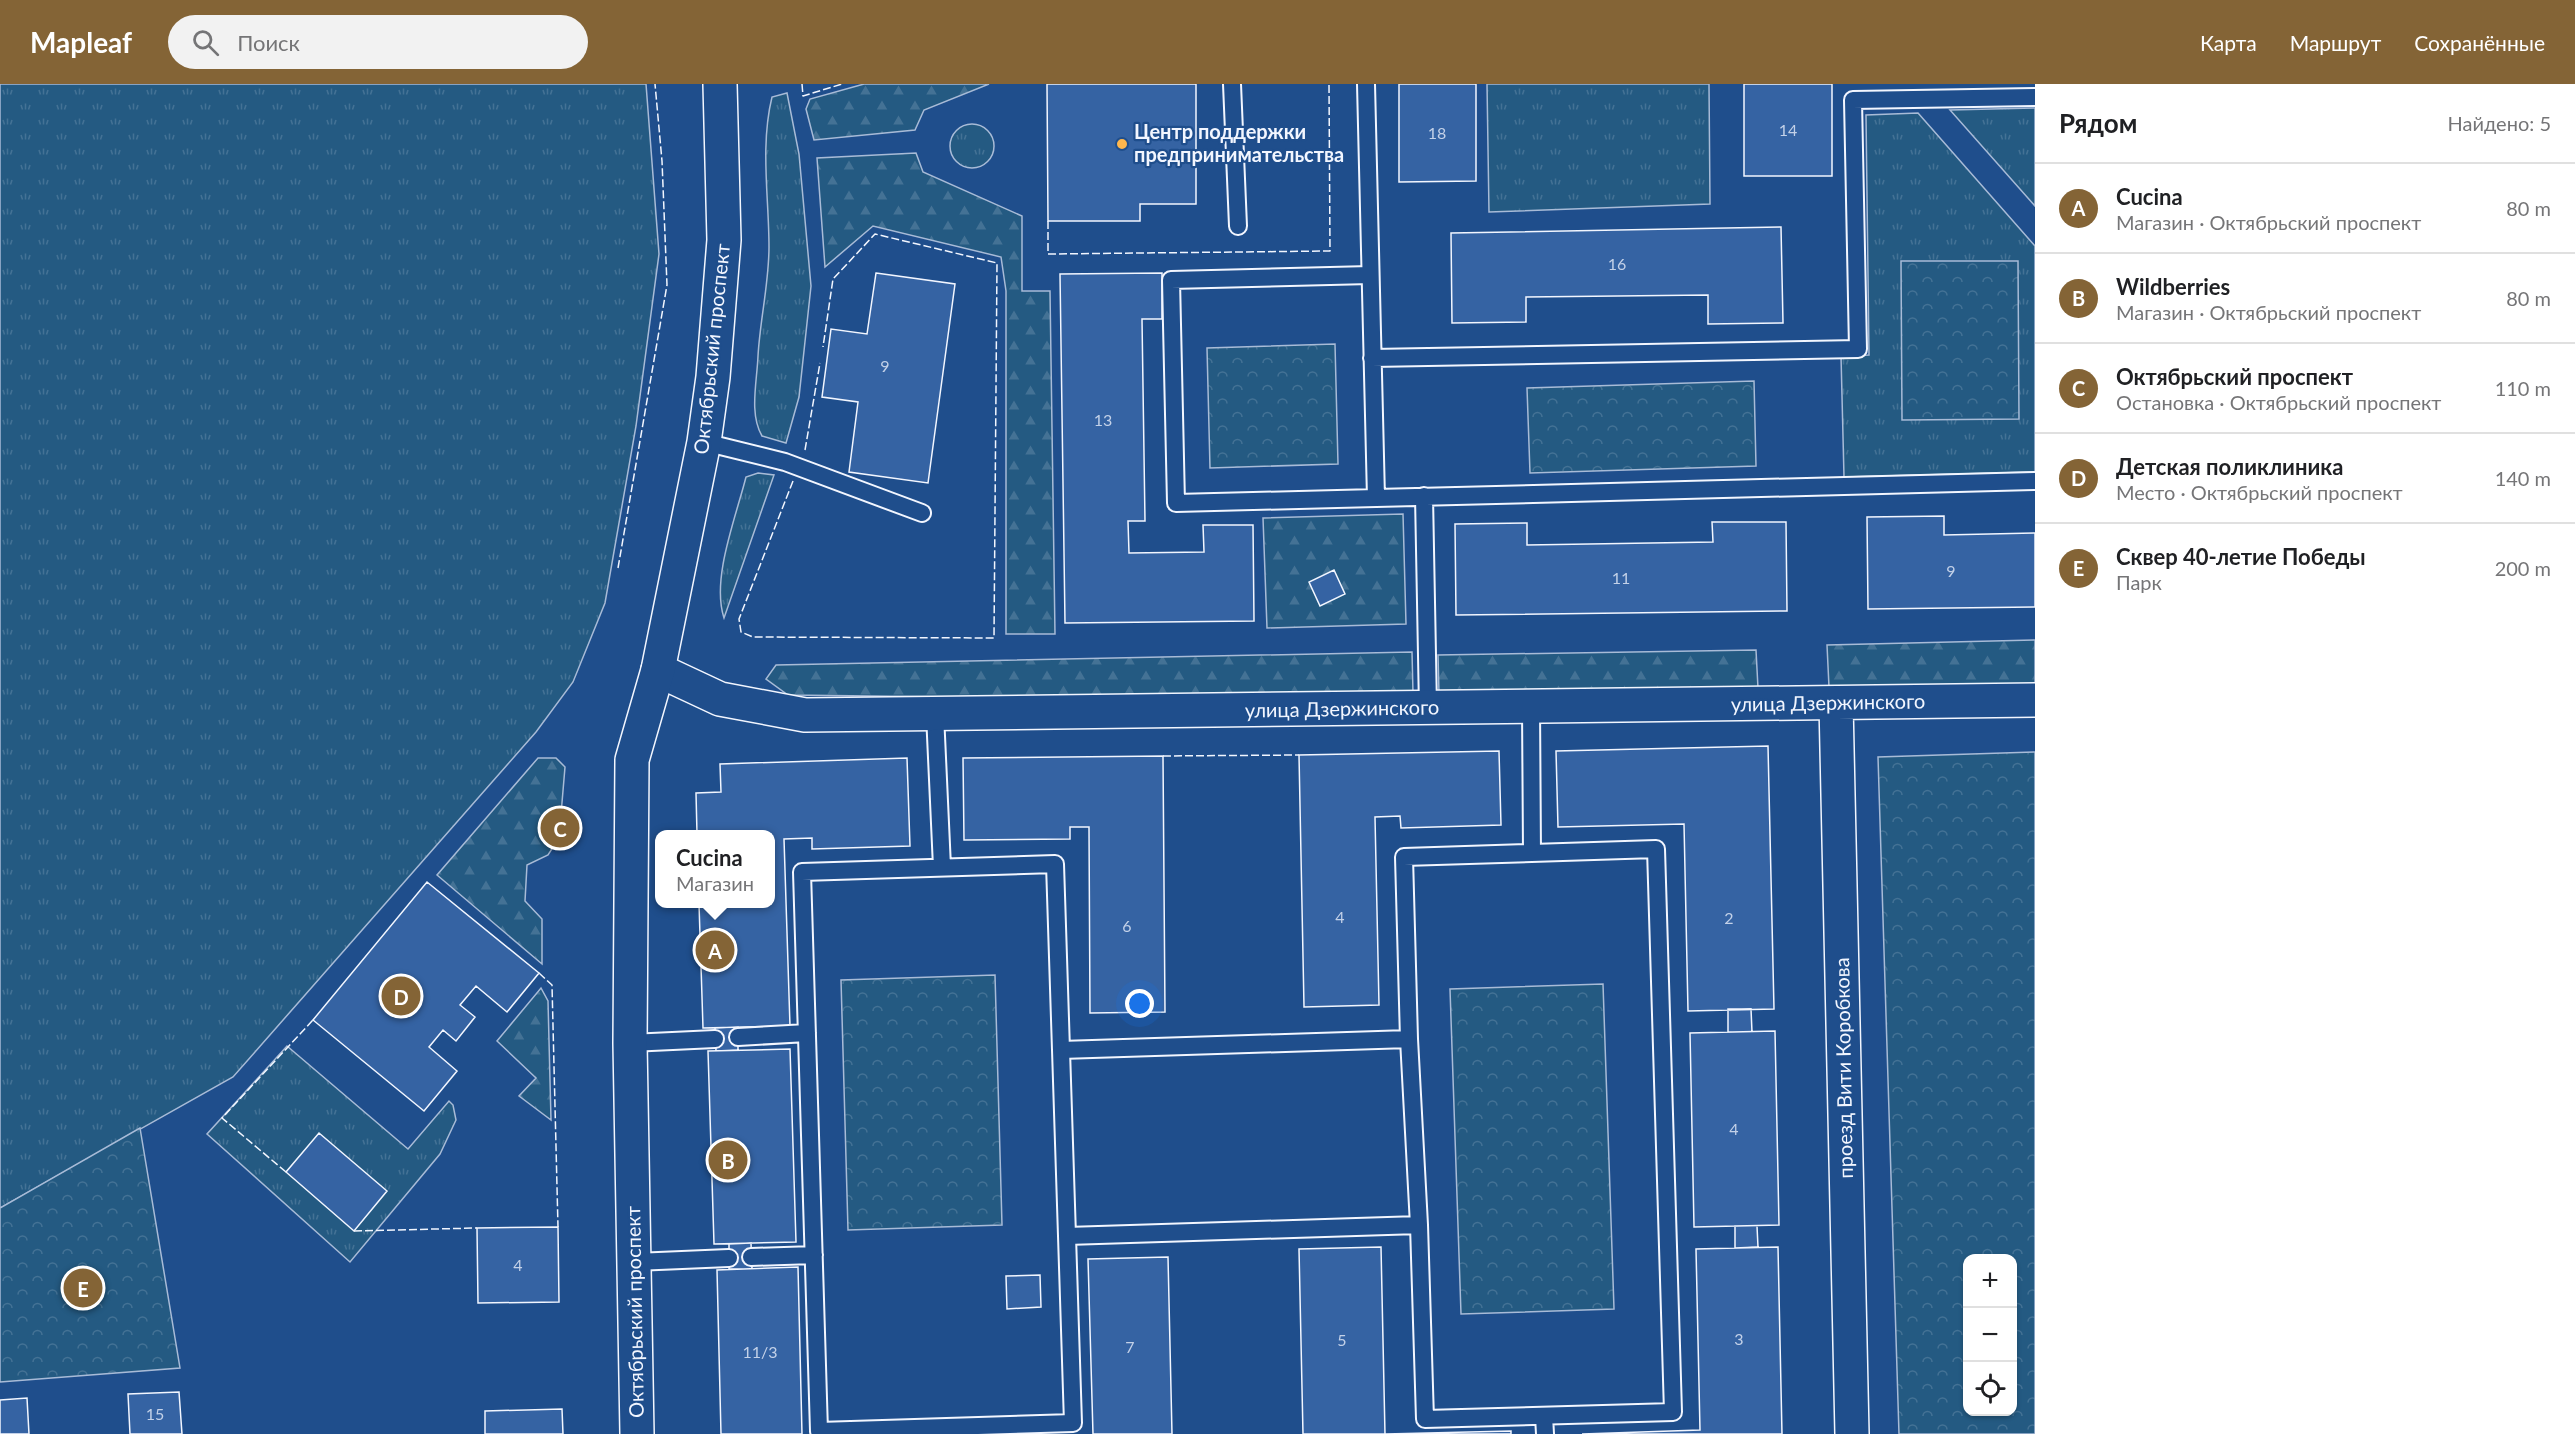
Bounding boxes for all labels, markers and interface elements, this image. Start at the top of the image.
search box [168,15,588,69]
text: Mapleaf [30,25,132,59]
icon: search [189,26,222,59]
text: Поиск [237,29,300,56]
text: Карта [2200,30,2257,55]
text: Маршрут [2290,30,2381,55]
text: Сохранённые [2414,30,2545,55]
text: Рядом [2059,107,2137,139]
text: Найдено: 5 [2448,111,2551,135]
place label: Центр поддержки предпринимательства [1134,119,1344,166]
house number: 14 [1779,120,1797,139]
house number: 18 [1428,123,1446,142]
marker: Центр поддержки предпринимательства [1115,137,1129,151]
text: Cucina [2116,183,2183,210]
text: A [2072,196,2085,220]
text: 80 m [2506,196,2551,220]
text: Магазин · Октябрьский проспект [2116,210,2421,234]
street label: Октябрьский проспект [688,242,734,455]
house number: 16 [1608,254,1626,273]
text: Wildberries [2116,273,2230,300]
text: B [2072,286,2085,310]
text: 80 m [2506,286,2551,310]
text: Магазин · Октябрьский проспект [2116,300,2421,324]
house number: 9 [880,356,890,375]
text: Октябрьский проспект [2116,363,2353,390]
text: C [2072,376,2085,400]
text: 110 m [2495,376,2551,400]
text: Остановка · Октябрьский проспект [2116,390,2441,414]
house number: 13 [1094,410,1112,429]
text: Детская поликлиника [2116,453,2343,480]
text: D [2071,466,2086,490]
text: 140 m [2495,466,2551,490]
text: Место · Октябрьский проспект [2116,480,2403,504]
text: Сквер 40-летие Победы [2116,543,2366,570]
text: E [2073,556,2084,580]
text: 200 m [2495,556,2551,580]
house number: 9 [1946,561,1956,580]
house number: 11 [1612,568,1630,587]
text: Парк [2116,570,2162,594]
street label: улица Дзержинского [1731,688,1925,716]
street label: улица Дзержинского [1245,694,1439,722]
pin: C [540,806,580,850]
popup [655,830,775,908]
text: Cucina [676,844,743,871]
text: Магазин [676,871,754,895]
house number: 4 [1335,907,1345,926]
house number: 2 [1724,908,1734,927]
house number: 6 [1122,916,1132,935]
pin: A [696,928,734,972]
street label: проезд Вити Коробкова [1829,957,1857,1179]
pin: D [382,974,420,1018]
your location [1125,989,1154,1018]
house number: 4 [1729,1119,1739,1138]
pin: B [708,1138,748,1182]
street label: Октябрьский проспект [620,1206,648,1418]
map controls [1963,1254,2017,1416]
button: + [1963,1254,2017,1308]
house number: 4 [513,1255,523,1274]
pin: E [64,1266,103,1310]
button: − [1963,1308,2017,1362]
house number: 3 [1734,1329,1744,1348]
house number: 5 [1337,1330,1347,1349]
house number: 7 [1125,1337,1135,1356]
house number: 11/3 [742,1342,778,1361]
button: locate [1963,1362,2017,1416]
house number: 15 [146,1404,164,1423]

